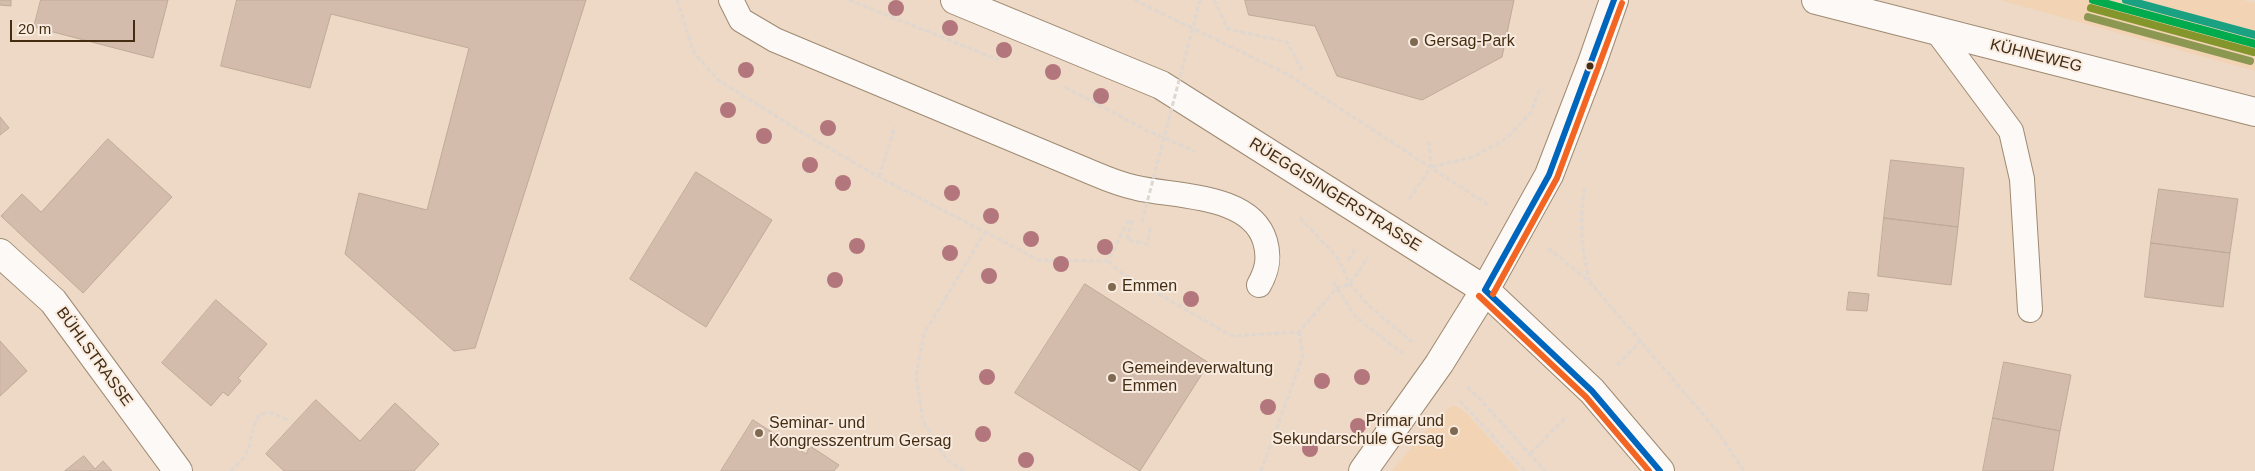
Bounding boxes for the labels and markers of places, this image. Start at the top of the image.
place label: Gersag-Park [1424,32,1515,52]
marker: Gersag-Park [1408,36,1420,48]
unlabelled marker [1585,61,1595,71]
place label: Emmen [1122,277,1177,297]
marker: Emmen [1106,281,1118,293]
place label: Gemeindeverwaltung Emmen [1122,359,1273,397]
marker: Gemeindeverwaltung Emmen [1106,372,1118,384]
place label: Primar und Sekundarschule Gersag [1272,412,1444,450]
place label: Seminar- und Kongresszentrum Gersag [769,414,951,452]
marker: Primar und Sekundarschule Gersag [1448,425,1460,437]
marker: Seminar- und Kongresszentrum Gersag [753,427,765,439]

